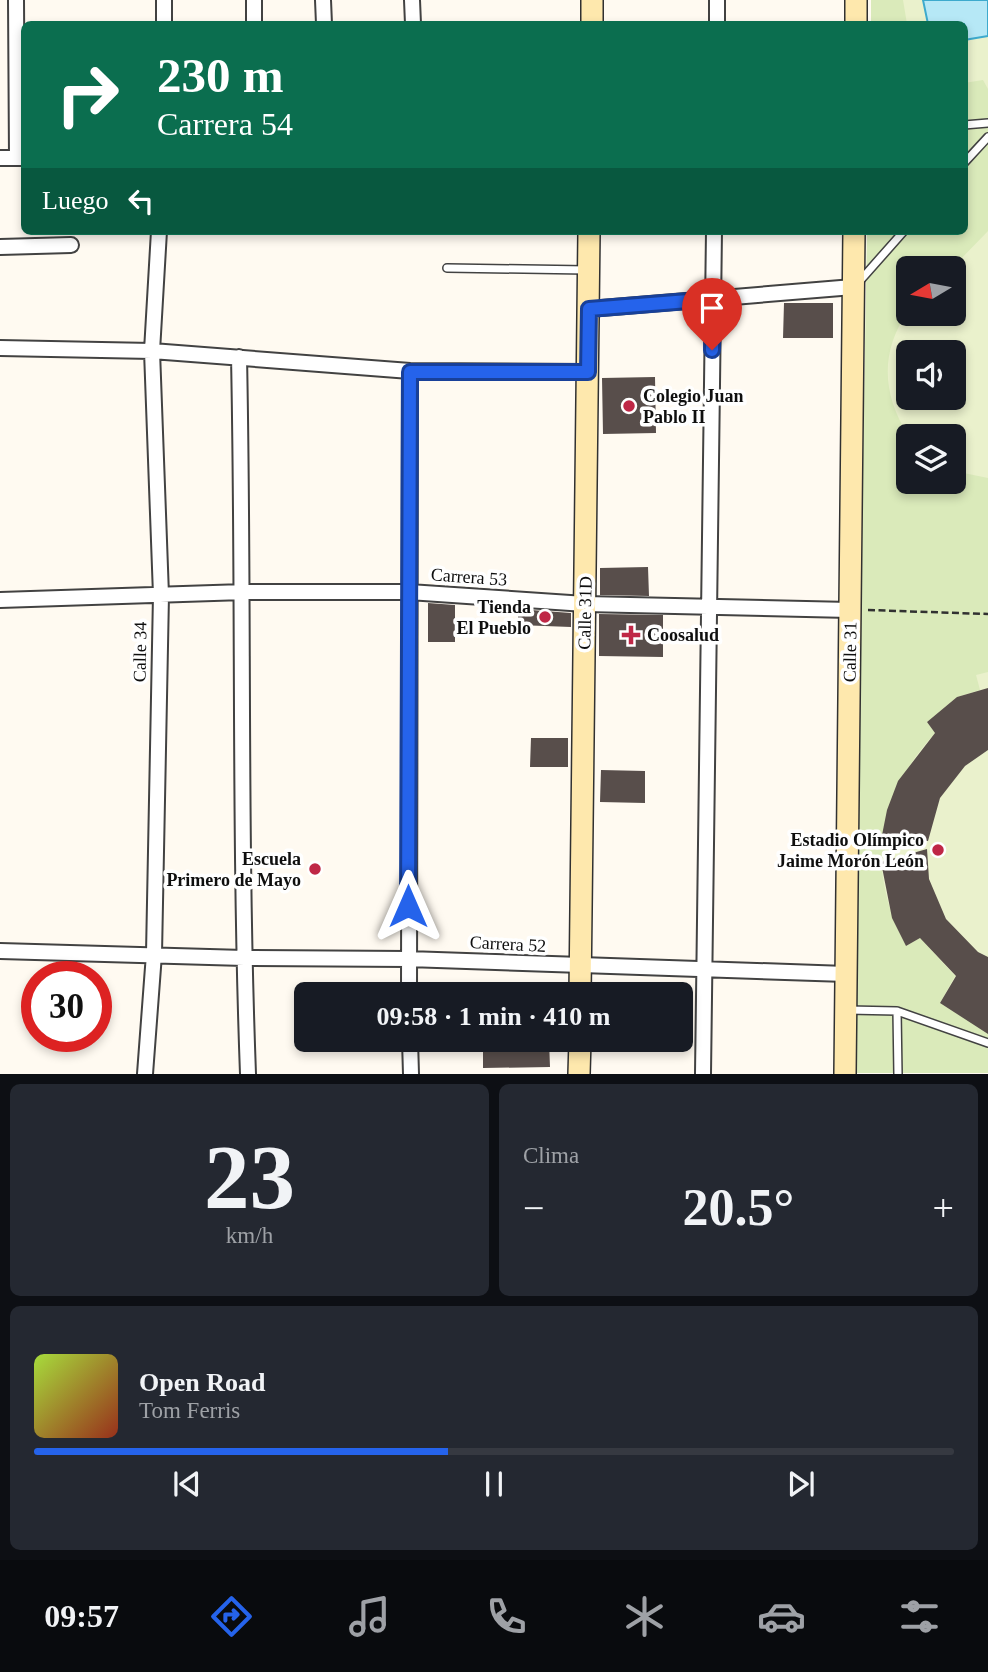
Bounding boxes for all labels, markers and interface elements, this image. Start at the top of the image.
text: 230 m [157,48,284,103]
icon: right [42,49,133,140]
text: Carrera 54 [157,106,293,142]
icon: left [122,182,160,220]
text: Luego [42,186,108,215]
north arrow [896,256,966,326]
map controls [896,256,966,494]
pin [682,278,742,350]
icon: arrive [693,289,731,327]
button: sound [896,340,966,410]
place label: Colegio Juan Pablo II [643,386,744,427]
marker: Colegio Juan Pablo II [621,398,637,414]
button: layers [896,424,966,494]
street label: Carrera 53 [430,564,508,590]
street label: Calle 31D [574,576,596,650]
place label: Tienda El Pueblo [456,597,531,638]
marker: Tienda El Pueblo [537,609,553,625]
street label: Calle 34 [129,622,151,682]
street label: Calle 31 [839,622,861,682]
marker: Coosalud [621,625,641,645]
place label: Coosalud [647,625,719,645]
place label: Estadio Olímpico Jaime Morón León [777,830,924,871]
marker: Estadio Olímpico Jaime Morón León [930,842,946,858]
place label: Escuela Primero de Mayo [166,849,301,890]
marker: Escuela Primero de Mayo [307,861,323,877]
position arrow [371,869,445,943]
street label: Carrera 52 [469,932,547,956]
speed limit sign: 30 [21,961,112,1052]
text: 09:58 · 1 min · 410 m [377,1002,611,1031]
text: 23 [204,1127,295,1228]
text: Clima [523,1143,579,1168]
text: 20.5° [683,1179,794,1236]
text: − [523,1187,544,1229]
text: + [933,1187,954,1229]
text: km/h [226,1223,273,1248]
text: Open Road [139,1368,265,1397]
text: Tom Ferris [139,1398,240,1423]
icon: previous [168,1465,206,1503]
icon: pause [475,1465,513,1503]
icon: next [782,1465,820,1503]
icon: directions [207,1592,256,1641]
icon: music [345,1592,394,1641]
icon: phone [482,1592,531,1641]
icon: climate [620,1592,669,1641]
icon: car [757,1592,806,1641]
icon: filters [895,1592,944,1641]
text: 09:57 [44,1598,119,1634]

